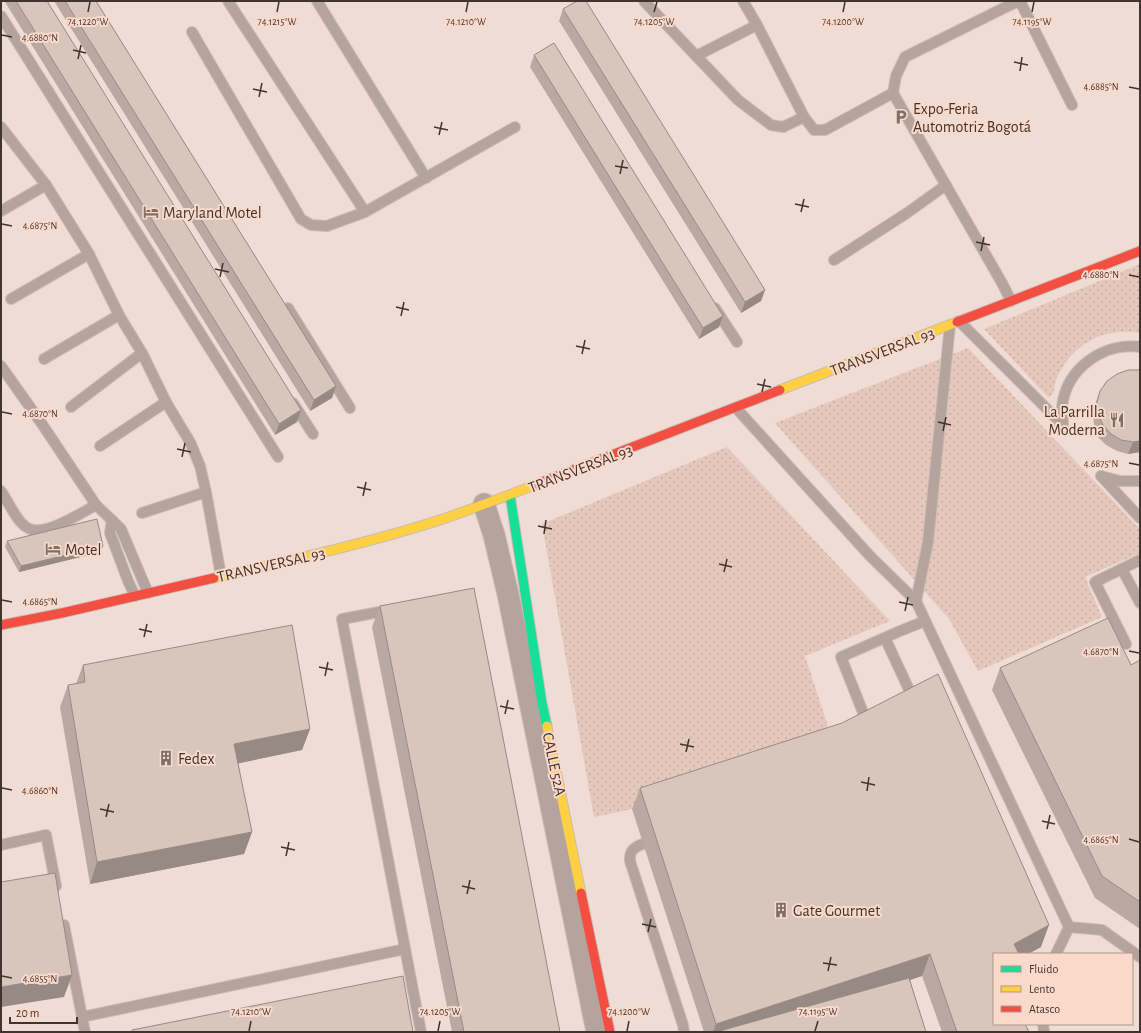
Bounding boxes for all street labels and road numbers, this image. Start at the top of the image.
street label: TRANSVERSAL 93 [828,325,937,379]
street label: TRANSVERSAL 93 [526,442,635,496]
street label: TRANSVERSAL 93 [216,545,327,585]
street label: CALLE 52A [539,731,569,797]

